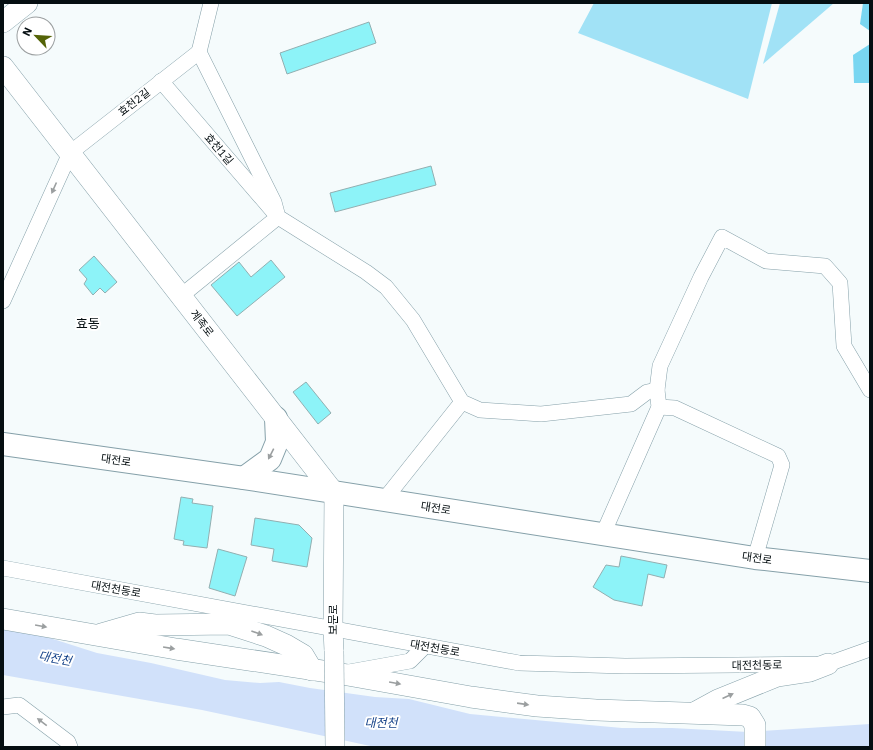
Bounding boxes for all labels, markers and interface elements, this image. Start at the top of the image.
north arrow [16,16,56,56]
text: N [19,25,35,38]
street label: 효천2길 [115,85,153,119]
street label: 효천1길 [202,130,236,168]
one-way arrow [50,183,56,195]
street label: 계족로 [187,307,217,339]
district label: 효동 [76,315,100,332]
one-way arrow [268,448,275,460]
street label: 대전로 [100,451,132,469]
street label: 대전로 [420,499,452,517]
street label: 대전로 [741,549,773,567]
street label: 대전천동로 [90,578,142,600]
street label: 보문로 [326,605,340,635]
one-way arrow [35,623,47,629]
one-way arrow [251,630,263,636]
street label: 대전천동로 [409,637,461,659]
one-way arrow [163,645,176,651]
water label: 대전천 [37,648,75,669]
street label: 대전천동로 [732,658,782,672]
one-way arrow [389,680,401,686]
one-way arrow [723,693,734,699]
one-way arrow [517,701,529,707]
water label: 대전천 [364,715,400,730]
one-way arrow [36,717,47,726]

